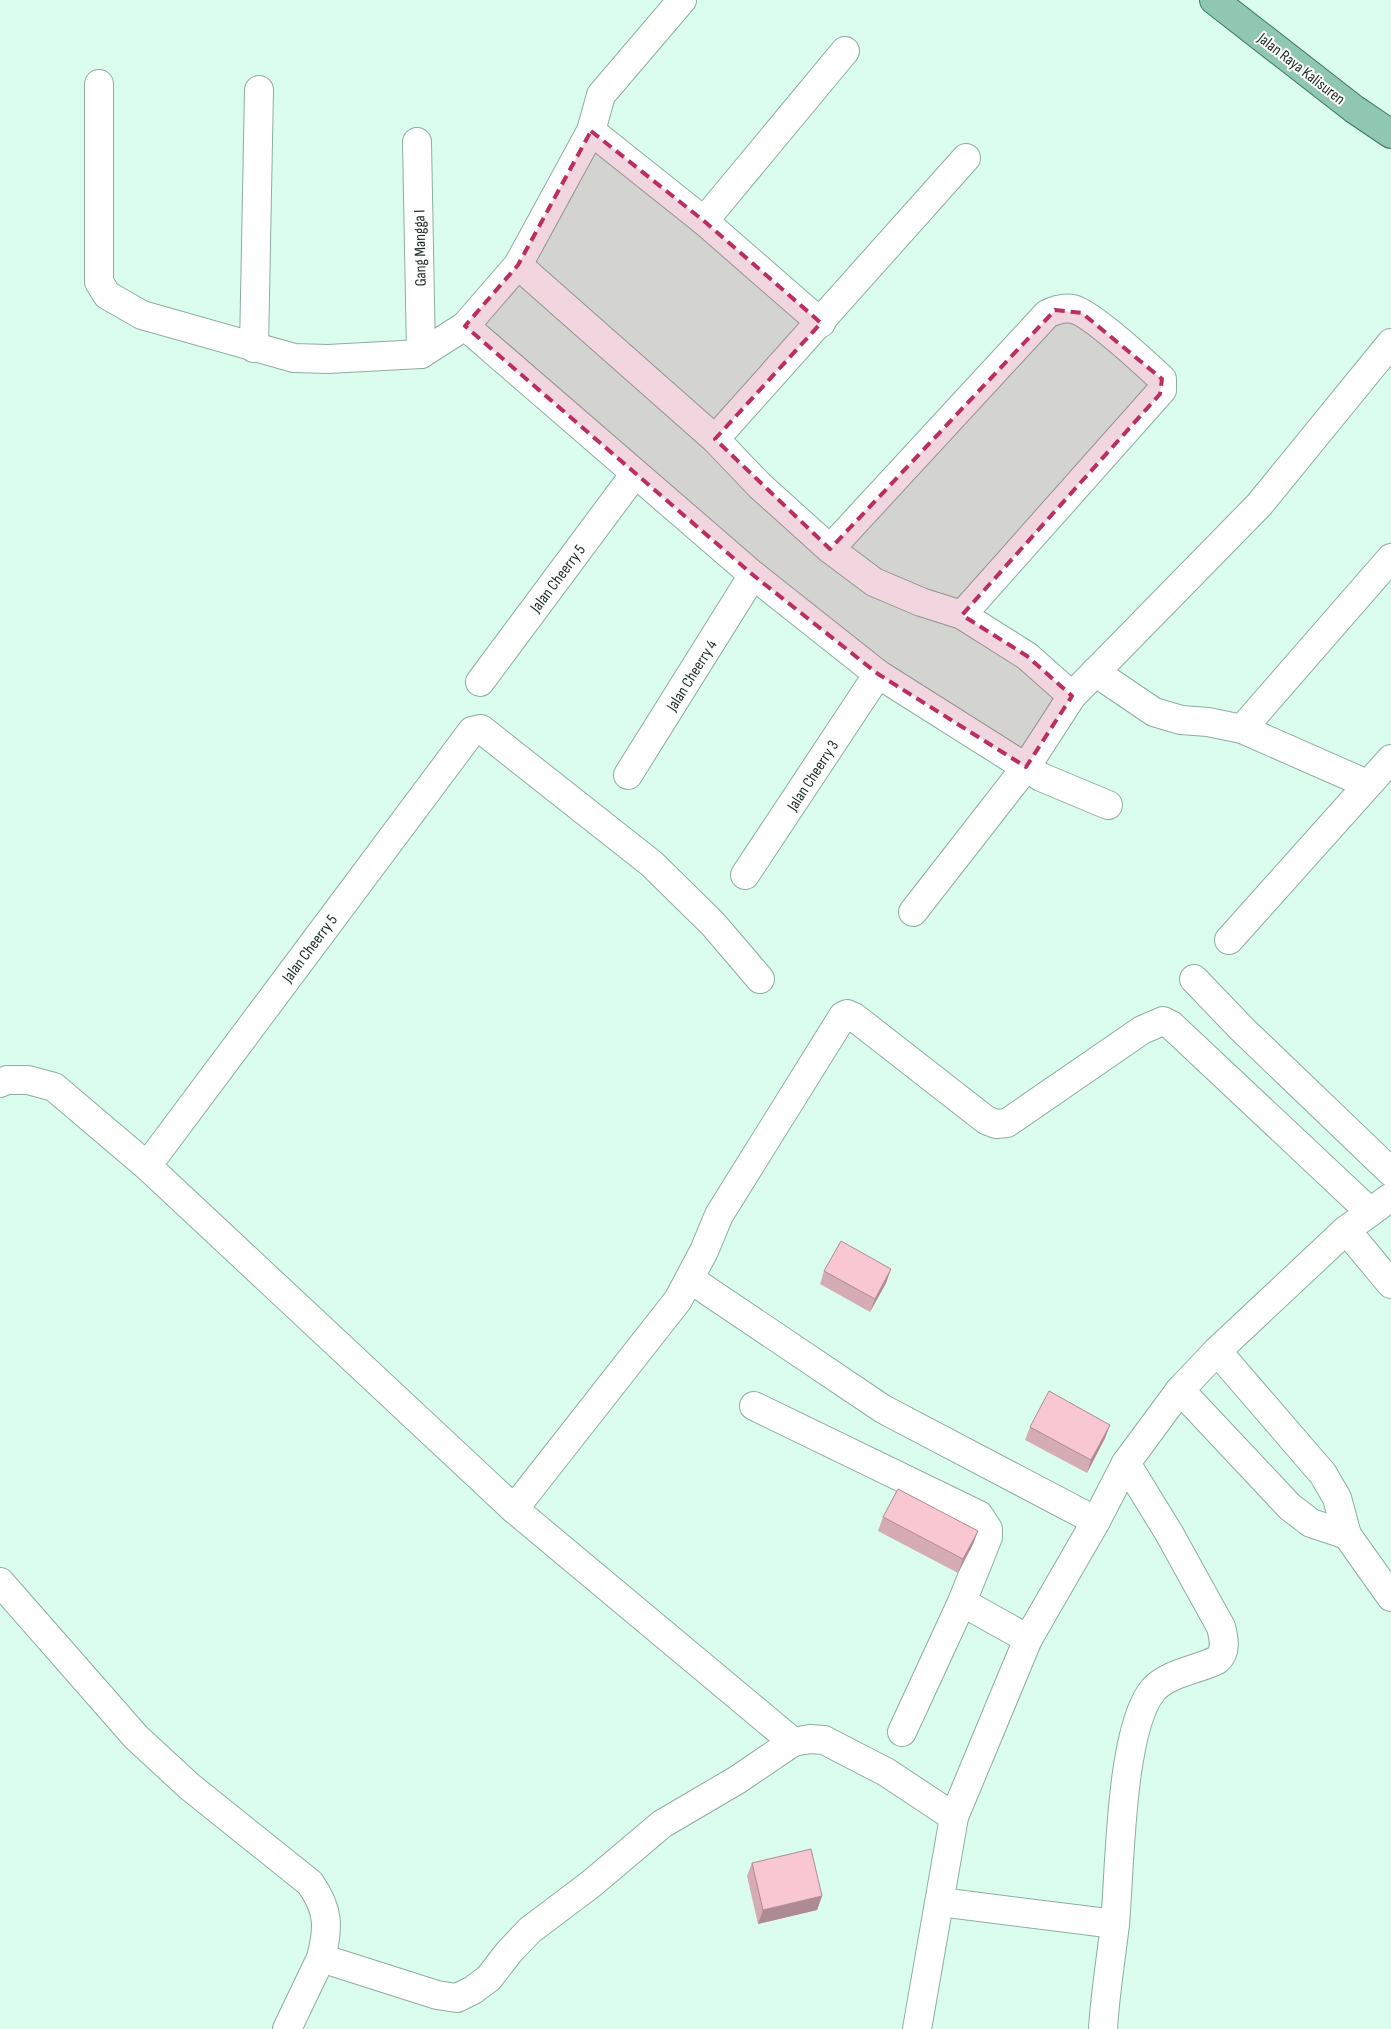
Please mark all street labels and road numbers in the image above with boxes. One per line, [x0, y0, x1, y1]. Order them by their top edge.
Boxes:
street label: Jalan Raya Kalisuren [1253, 29, 1348, 109]
street label: Gang Mangga I [410, 209, 431, 287]
street label: Jalan Cheerry 5 [526, 541, 590, 617]
street label: Jalan Cheerry 4 [662, 637, 722, 716]
street label: Jalan Cheerry 3 [783, 737, 843, 815]
street label: Jalan Cheerry 5 [278, 911, 342, 987]

